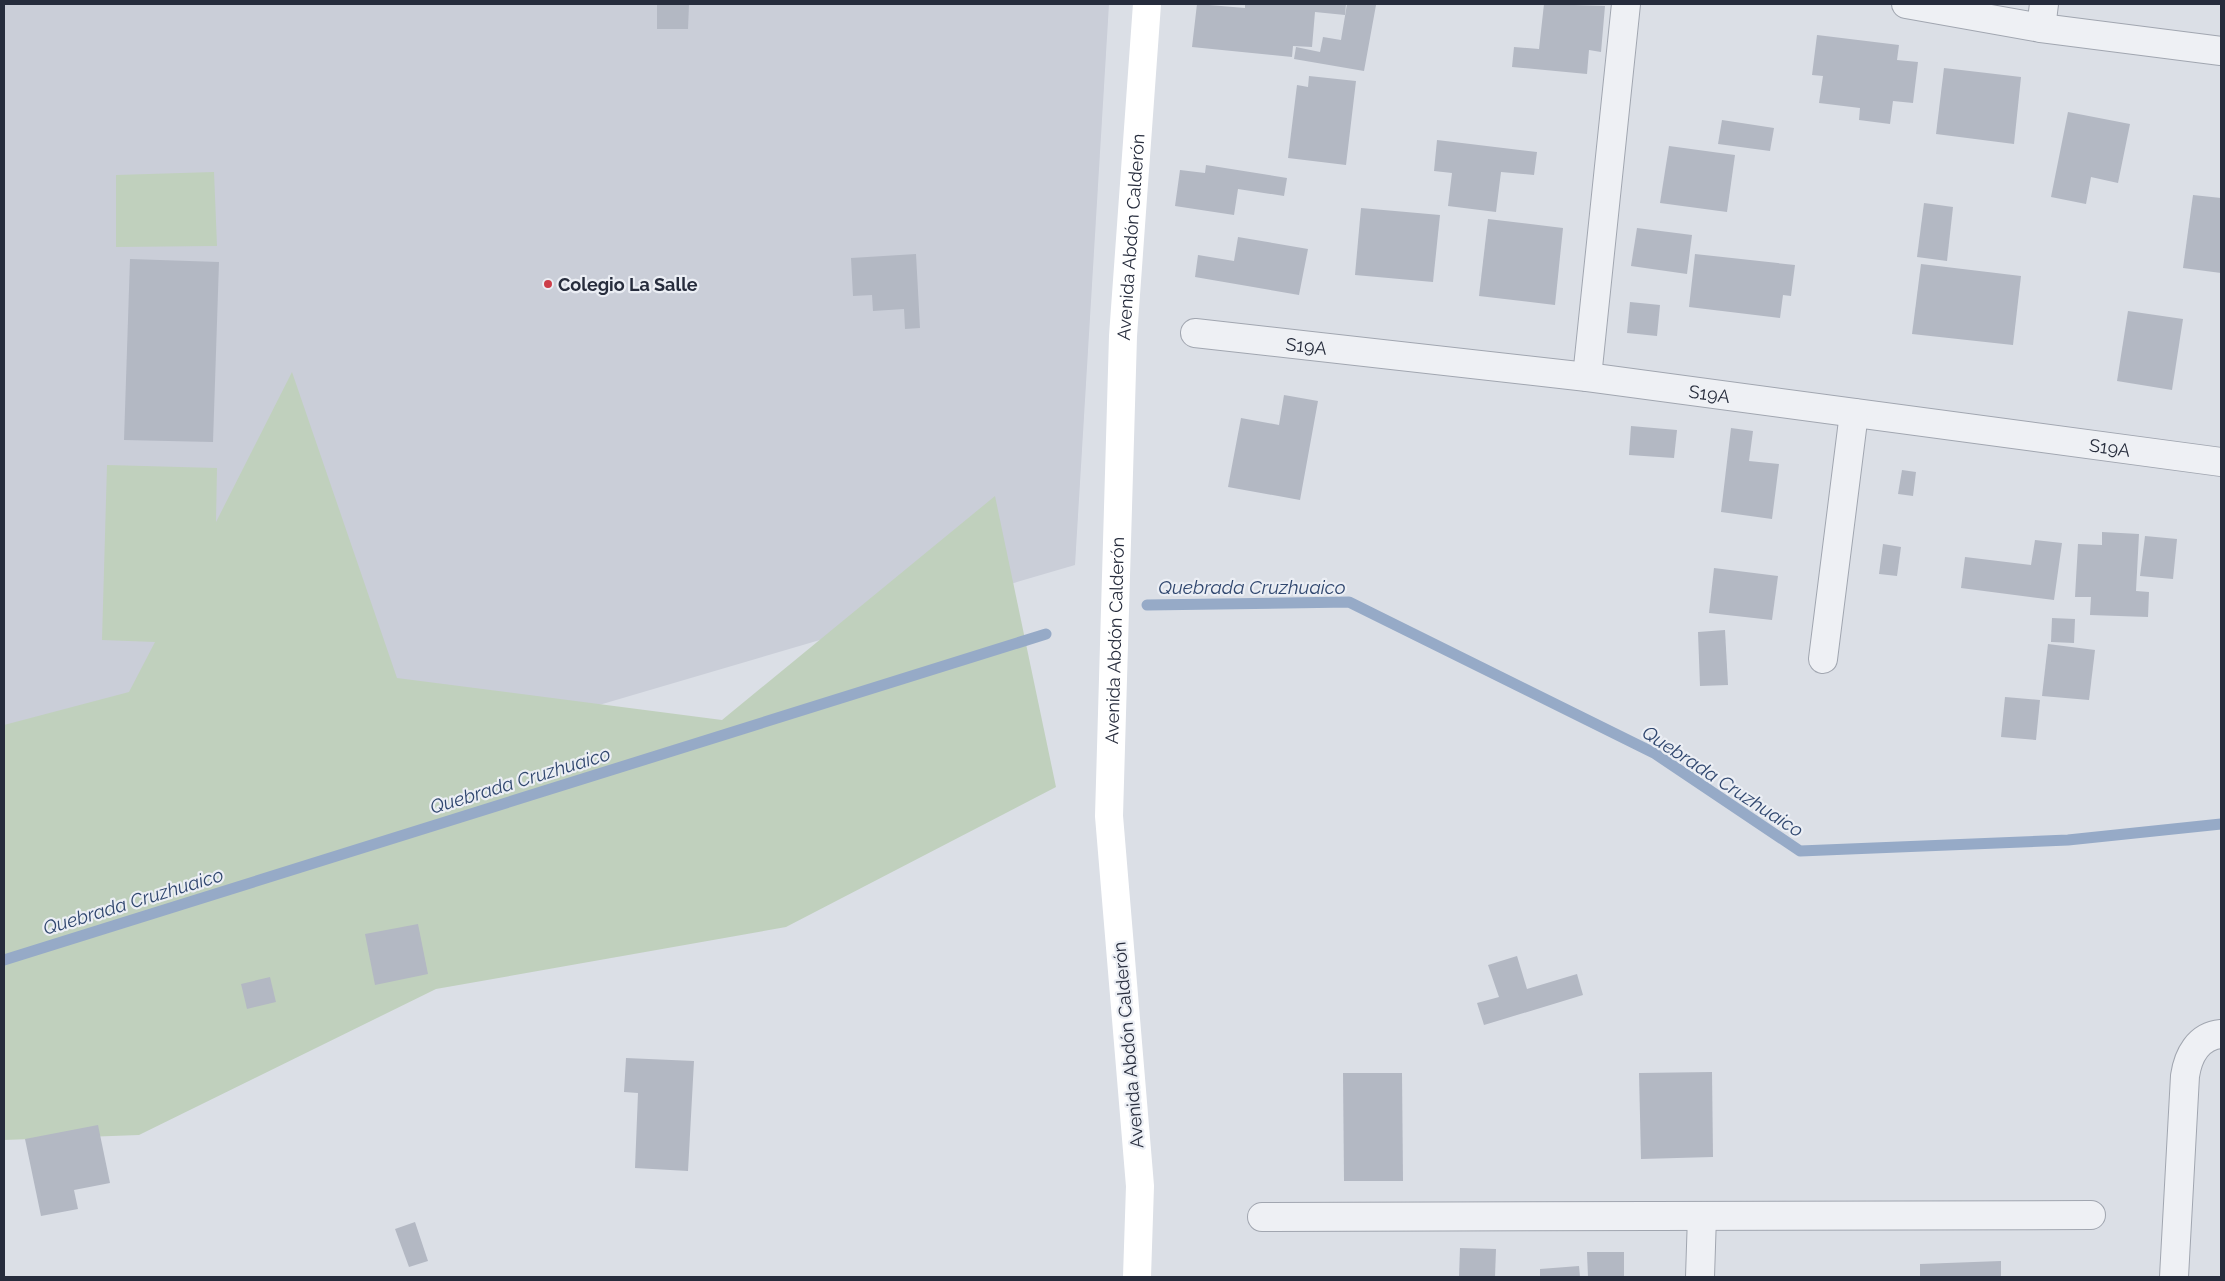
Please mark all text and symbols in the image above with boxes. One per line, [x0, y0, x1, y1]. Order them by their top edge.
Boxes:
street label: Avenida Abdón Calderón [1112, 133, 1148, 341]
place label: Colegio La Salle [558, 274, 698, 295]
marker: Colegio La Salle [542, 278, 554, 290]
street label: S19A [1285, 333, 1328, 358]
street label: S19A [1688, 380, 1731, 407]
street label: S19A [2088, 434, 2132, 460]
street label: Avenida Abdón Calderón [1101, 536, 1128, 744]
water label: Quebrada Cruzhuaico [1158, 576, 1346, 598]
water label: Quebrada Cruzhuaico [1638, 721, 1808, 841]
water label: Quebrada Cruzhuaico [427, 742, 613, 818]
water label: Quebrada Cruzhuaico [40, 863, 226, 939]
street label: Avenida Abdón Calderón [1109, 941, 1147, 1149]

